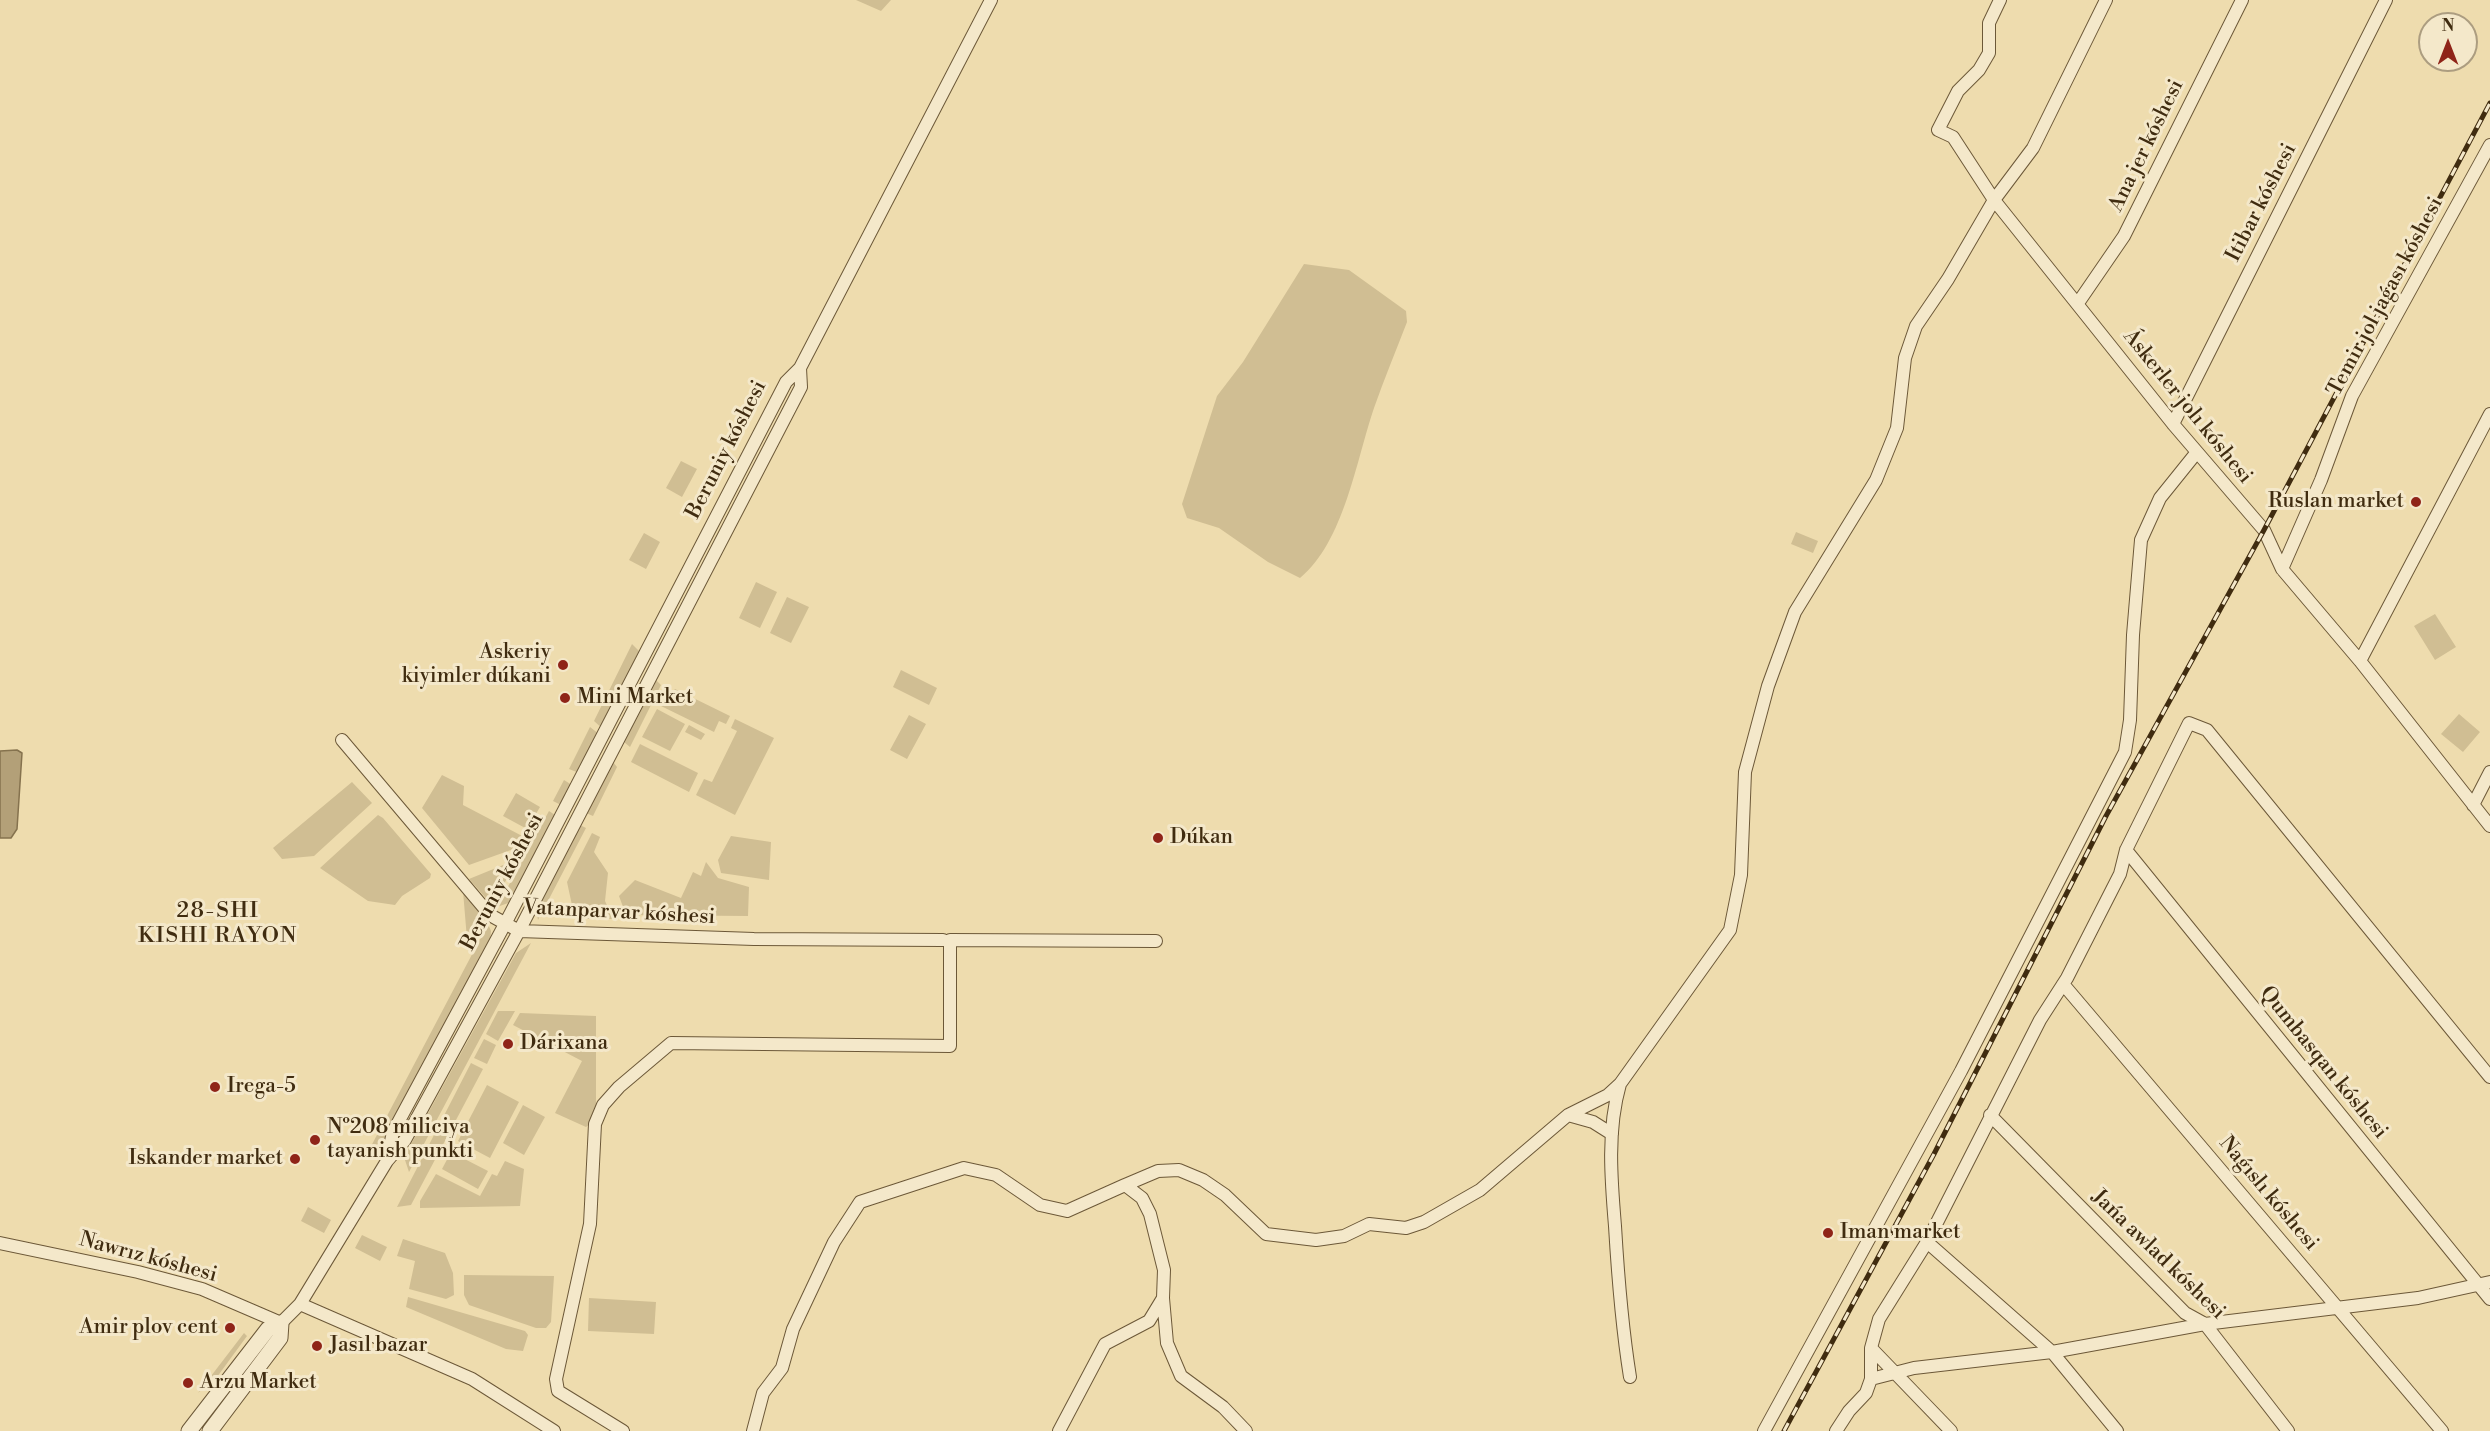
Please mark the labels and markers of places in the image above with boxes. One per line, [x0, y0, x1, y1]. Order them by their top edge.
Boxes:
place label: Ruslan market [2268, 489, 2404, 515]
marker: Ruslan market [2409, 495, 2423, 509]
place label: Askeriy kiyimler dúkani [402, 640, 551, 690]
marker: Askeriy kiyimler dúkani [556, 658, 570, 672]
place label: Mini Market [577, 685, 693, 711]
marker: Mini Market [558, 691, 572, 705]
place label: Dúkan [1170, 825, 1233, 851]
marker: Dúkan [1151, 831, 1165, 845]
place label: Dárixana [520, 1031, 608, 1057]
marker: Dárixana [501, 1037, 515, 1051]
place label: Irega-5 [227, 1074, 296, 1100]
marker: Irega-5 [208, 1080, 222, 1094]
place label: №208 miliciya tayanish punkti [327, 1115, 473, 1165]
marker: №208 miliciya tayanish punkti [308, 1133, 322, 1147]
place label: Iskander market [128, 1146, 283, 1172]
marker: Iskander market [288, 1152, 302, 1166]
place label: Iman market [1840, 1220, 1960, 1246]
marker: Iman market [1821, 1226, 1835, 1240]
place label: Amir plov cent [79, 1315, 218, 1341]
marker: Amir plov cent [223, 1321, 237, 1335]
place label: Jasıl bazar [329, 1333, 428, 1359]
marker: Jasıl bazar [310, 1339, 324, 1353]
place label: Arzu Market [200, 1370, 317, 1396]
marker: Arzu Market [181, 1376, 195, 1390]

